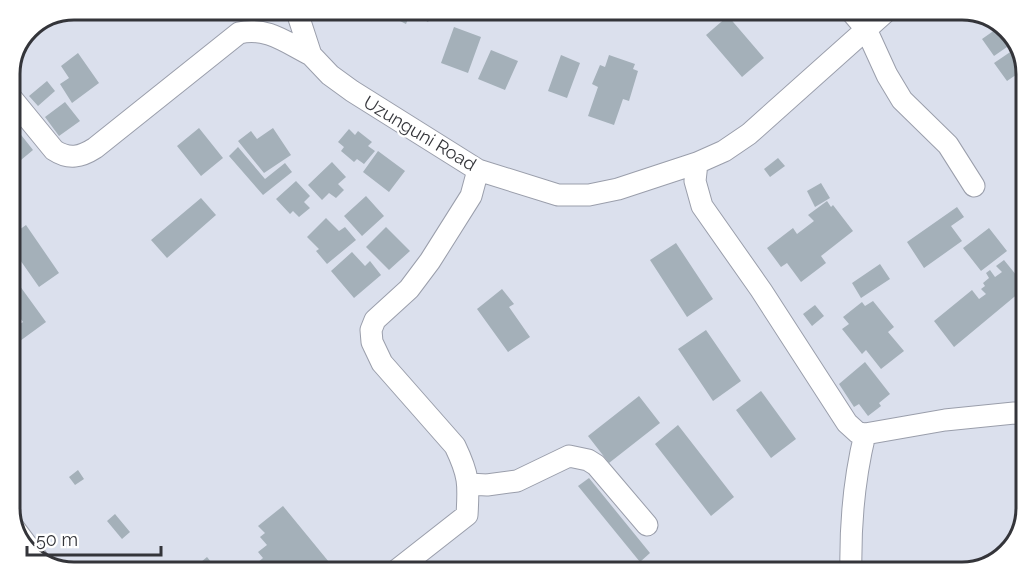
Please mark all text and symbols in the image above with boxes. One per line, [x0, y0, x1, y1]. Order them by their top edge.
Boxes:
street label: Uzunguni Road [360, 91, 480, 175]
scale bar [27, 519, 160, 557]
text: 50 m [36, 529, 78, 550]

